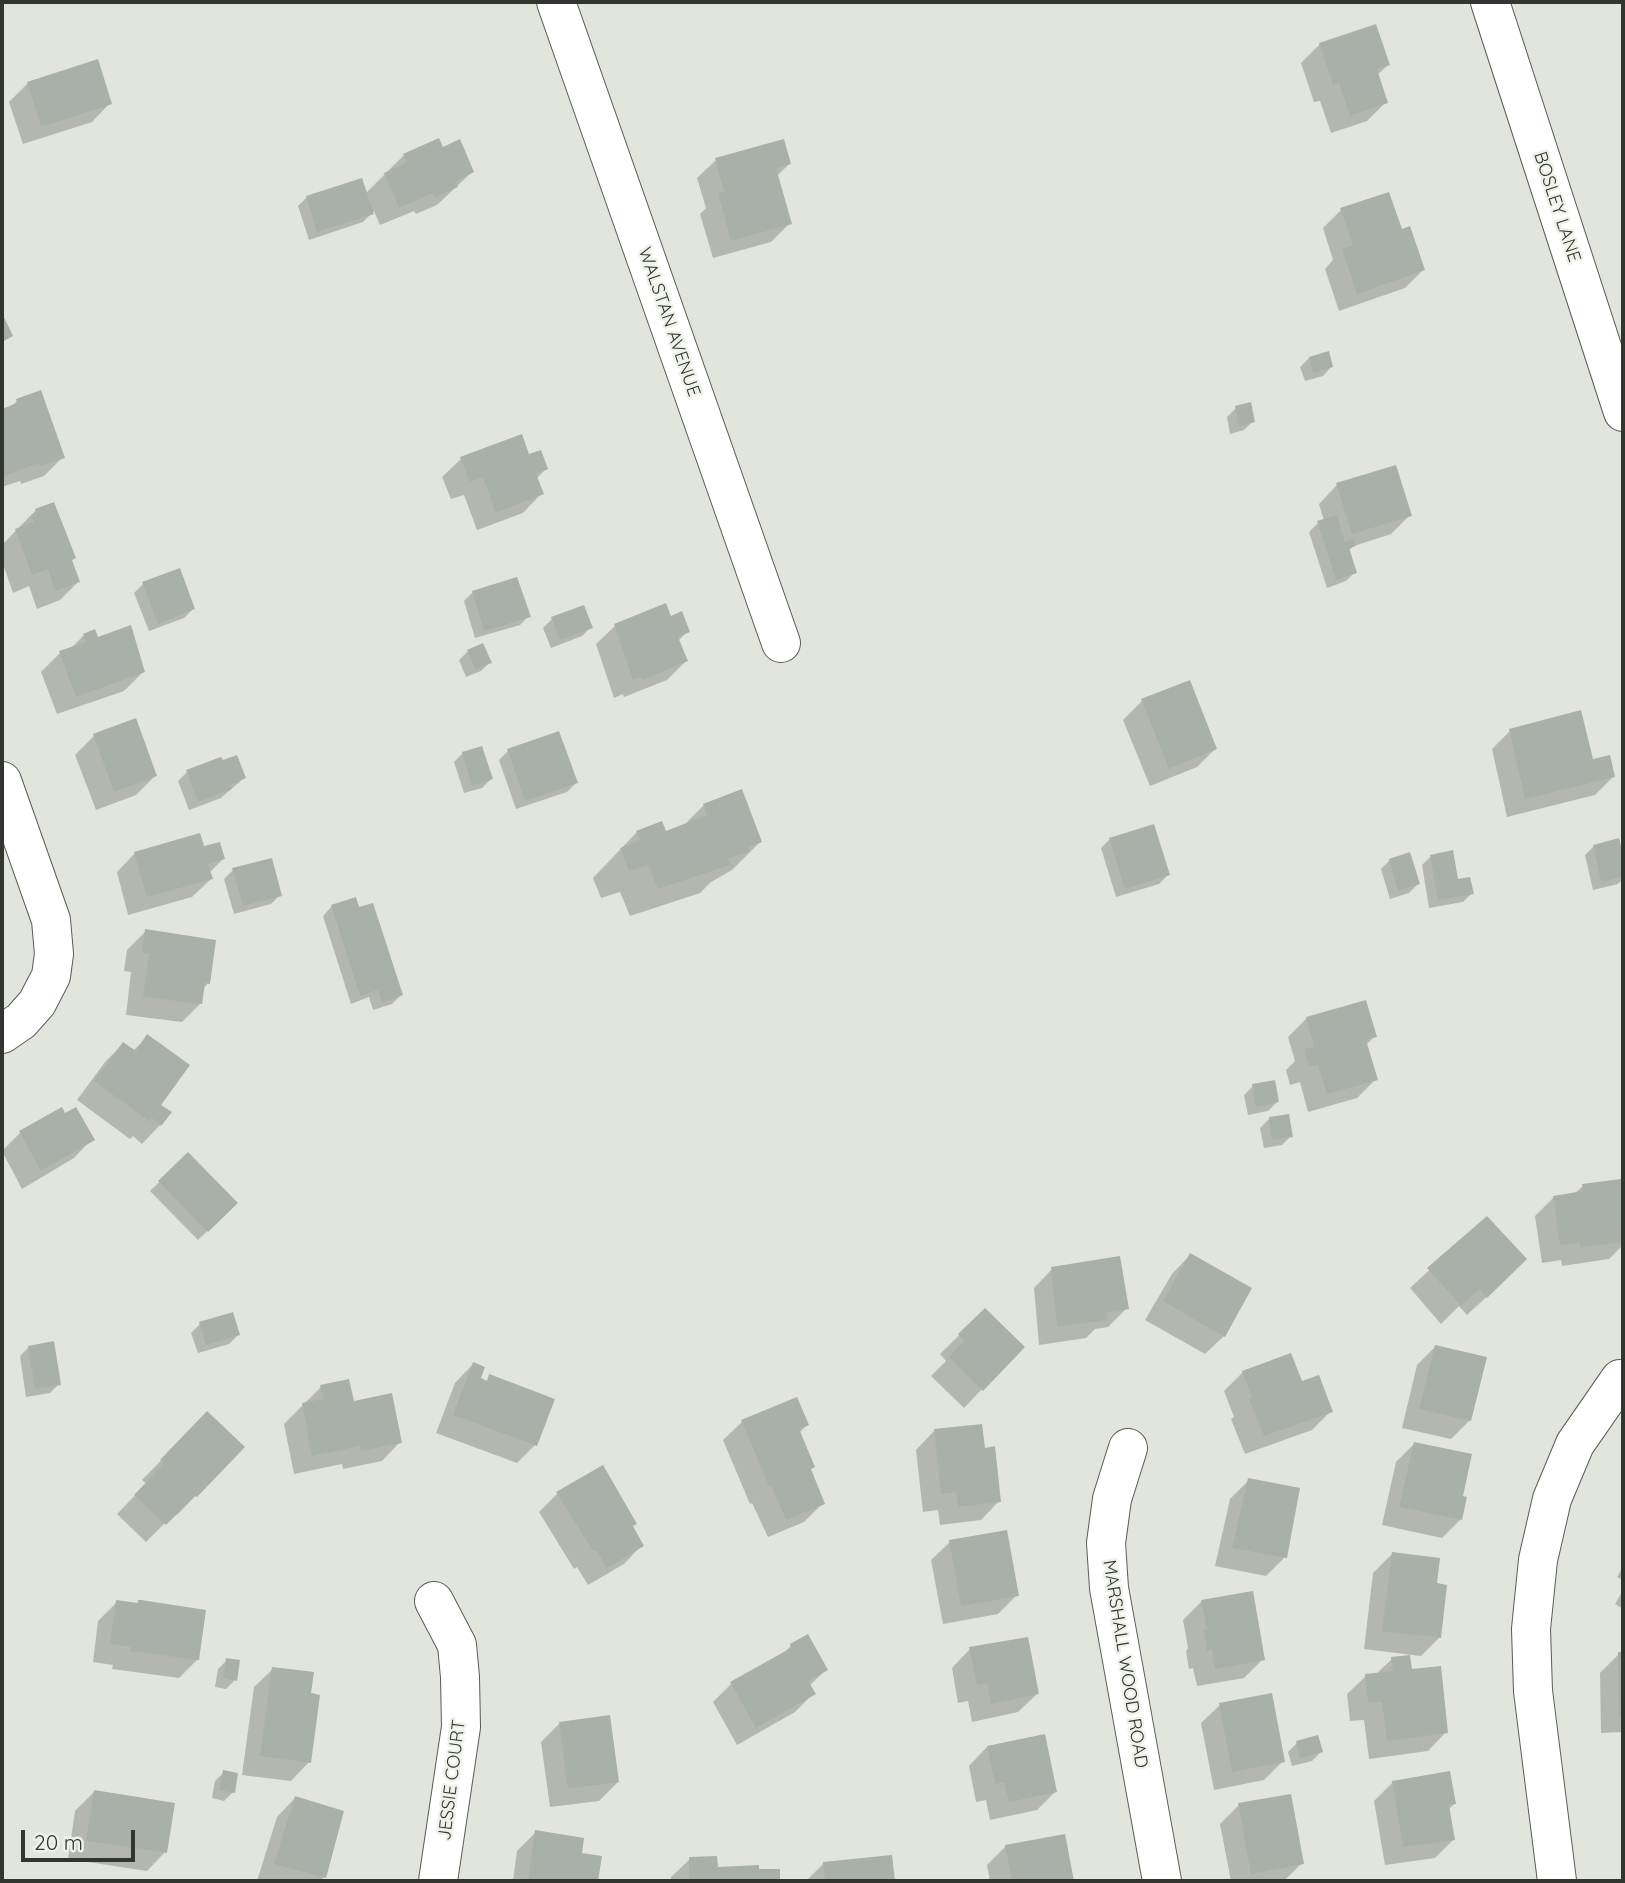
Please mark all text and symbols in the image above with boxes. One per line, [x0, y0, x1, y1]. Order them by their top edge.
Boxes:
street label: BOSLEY LANE [1529, 149, 1585, 265]
street label: WALSTAN AVENUE [633, 245, 705, 399]
street label: MARSHALL WOOD ROAD [1098, 1558, 1152, 1770]
street label: JESSIE COURT [434, 1718, 470, 1842]
scale bar [24, 1816, 138, 1860]
text: 20 m [34, 1829, 83, 1855]

